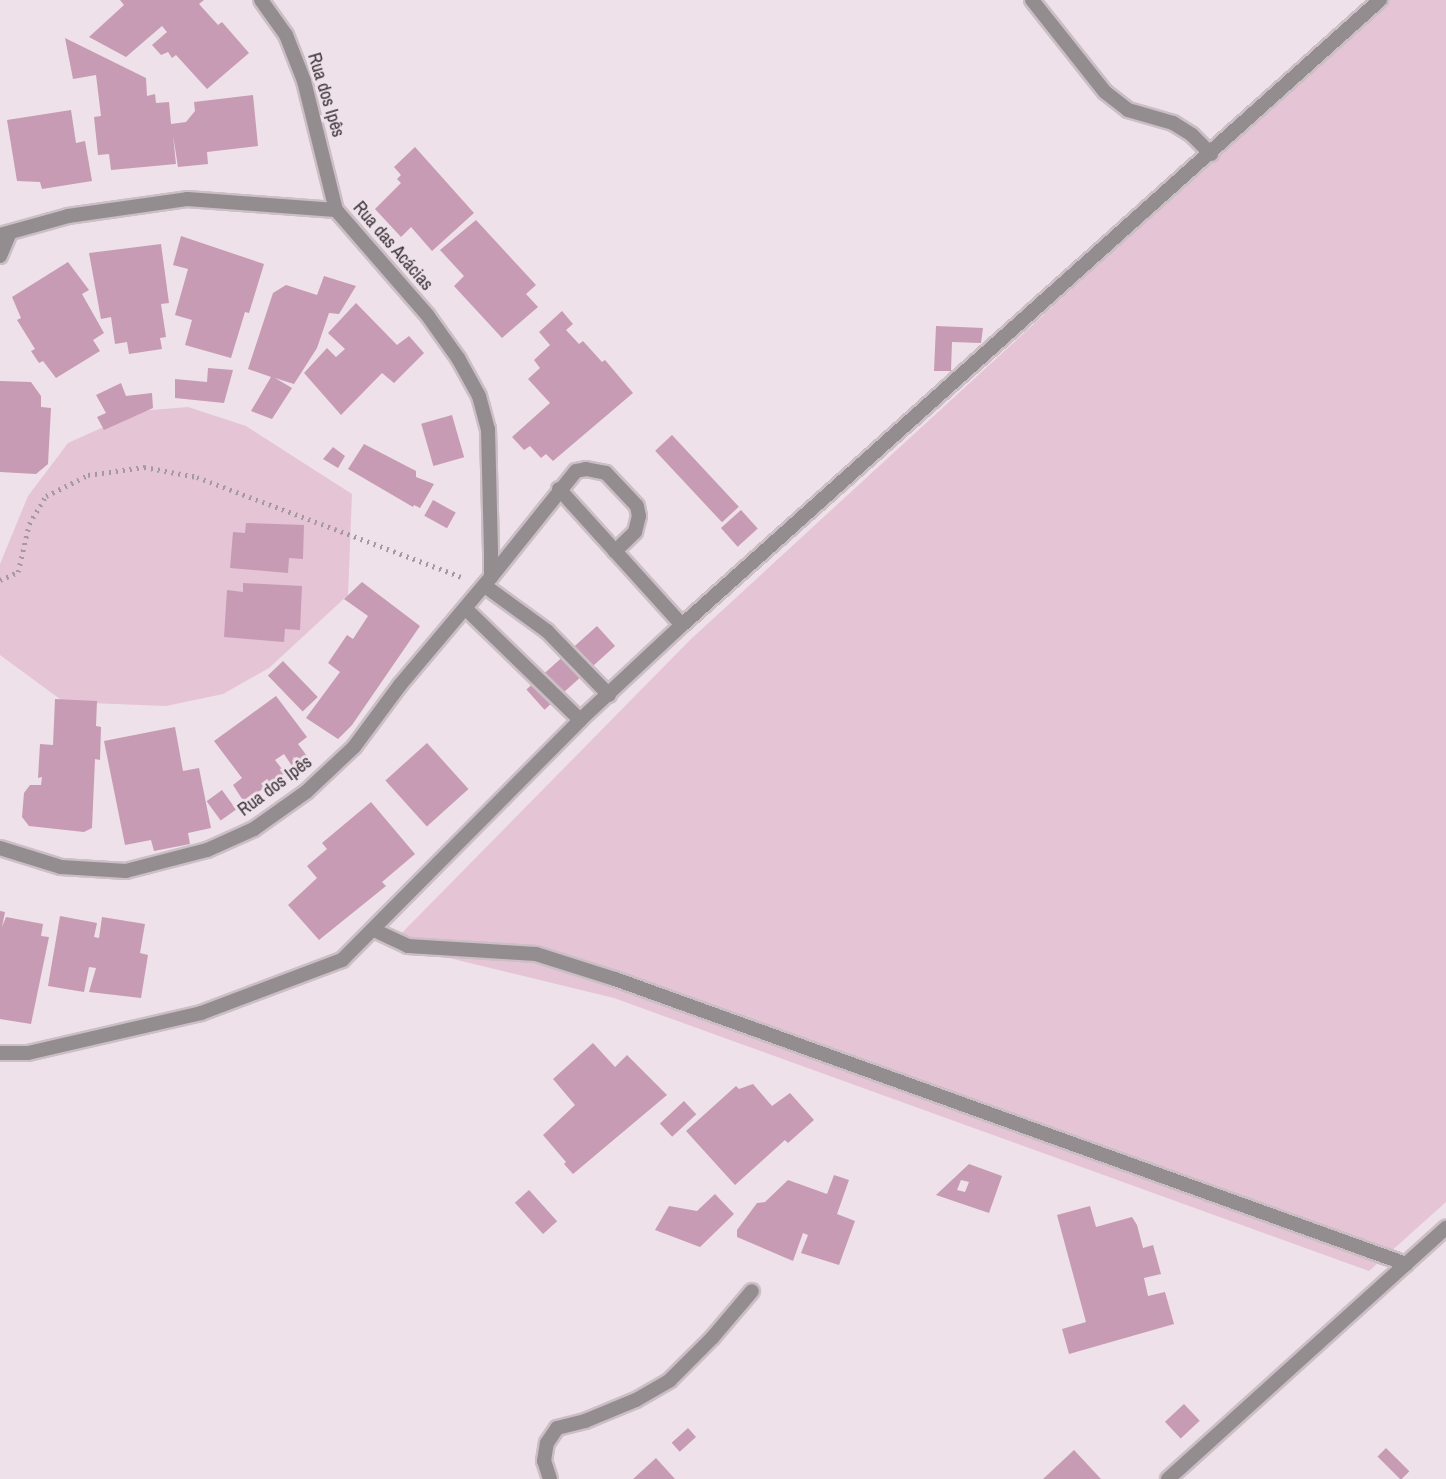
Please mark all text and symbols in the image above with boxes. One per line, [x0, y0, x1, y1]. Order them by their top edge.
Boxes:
street label: Rua dos Ipês [303, 50, 349, 140]
street label: Rua das Acácias [348, 197, 438, 295]
street label: Rua dos Ipês [234, 751, 316, 821]

